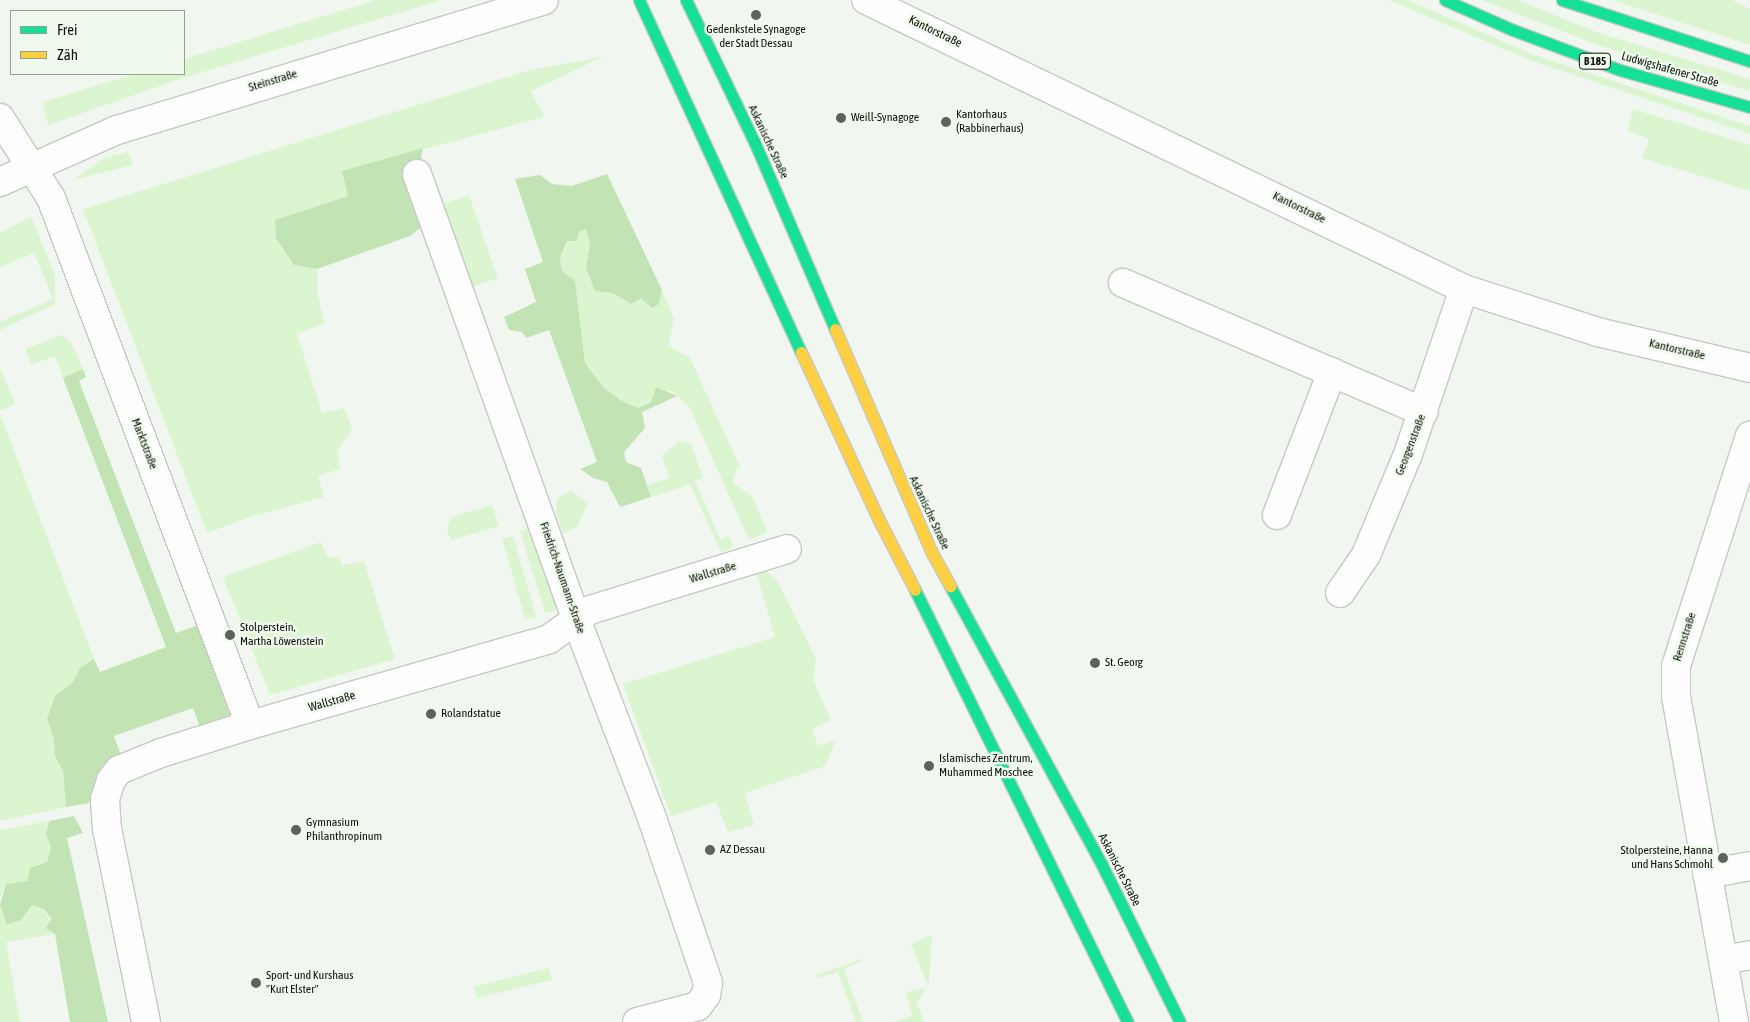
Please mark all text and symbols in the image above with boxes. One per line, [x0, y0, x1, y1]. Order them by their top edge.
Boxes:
marker: Gedenkstele Synagoge der Stadt Dessau [750, 9, 762, 21]
legend [10, 10, 185, 75]
street label: Kantorstraße [906, 13, 964, 51]
text: Frei [57, 21, 77, 38]
place label: Gedenkstele Synagoge der Stadt Dessau [706, 23, 806, 51]
text: Zäh [57, 46, 78, 63]
street label: Ludwigshafener Straße [1620, 49, 1720, 91]
road number: B 185 [1579, 52, 1611, 70]
street label: Steinstraße [247, 67, 299, 95]
street label: Askanische Straße [745, 103, 791, 181]
place label: Kantorhaus (Rabbinerhaus) [956, 108, 1024, 136]
place label: Weill-Synagoge [851, 111, 919, 125]
marker: Weill-Synagoge [835, 112, 847, 124]
marker: Kantorhaus (Rabbinerhaus) [940, 116, 952, 128]
street label: Kantorstraße [1270, 189, 1328, 227]
street label: Kantorstraße [1648, 337, 1706, 363]
street label: Georgenstraße [1393, 412, 1429, 478]
street label: Marktstraße [128, 416, 160, 472]
street label: Askanische Straße [906, 474, 952, 552]
street label: Friedrich-Naumann-Straße [536, 520, 588, 636]
street label: Wallstraße [688, 559, 738, 587]
street label: Rennstraße [1670, 611, 1700, 663]
place label: Stolperstein, Martha Löwenstein [240, 621, 324, 649]
marker: Stolperstein, Martha Löwenstein [224, 629, 236, 641]
place label: St. Georg [1105, 656, 1143, 670]
marker: St. Georg [1089, 657, 1101, 669]
street label: Wallstraße [307, 688, 357, 716]
place label: Rolandstatue [441, 707, 501, 721]
marker: Rolandstatue [425, 708, 437, 720]
place label: Islamisches Zentrum, Muhammed Moschee [939, 752, 1033, 780]
marker: Islamisches Zentrum, Muhammed Moschee [923, 760, 935, 772]
place label: Gymnasium Philanthropinum [306, 816, 382, 844]
marker: Gymnasium Philanthropinum [290, 824, 302, 836]
street label: Askanische Straße [1095, 831, 1143, 909]
place label: AZ Dessau [720, 843, 765, 857]
marker: AZ Dessau [704, 844, 716, 856]
place label: Stolpersteine, Hanna und Hans Schmohl [1621, 844, 1713, 872]
marker: Stolpersteine, Hanna und Hans Schmohl [1717, 852, 1729, 864]
place label: Sport- und Kurshaus "Kurt Elster" [266, 969, 354, 997]
marker: Sport- und Kurshaus "Kurt Elster" [250, 977, 262, 989]

